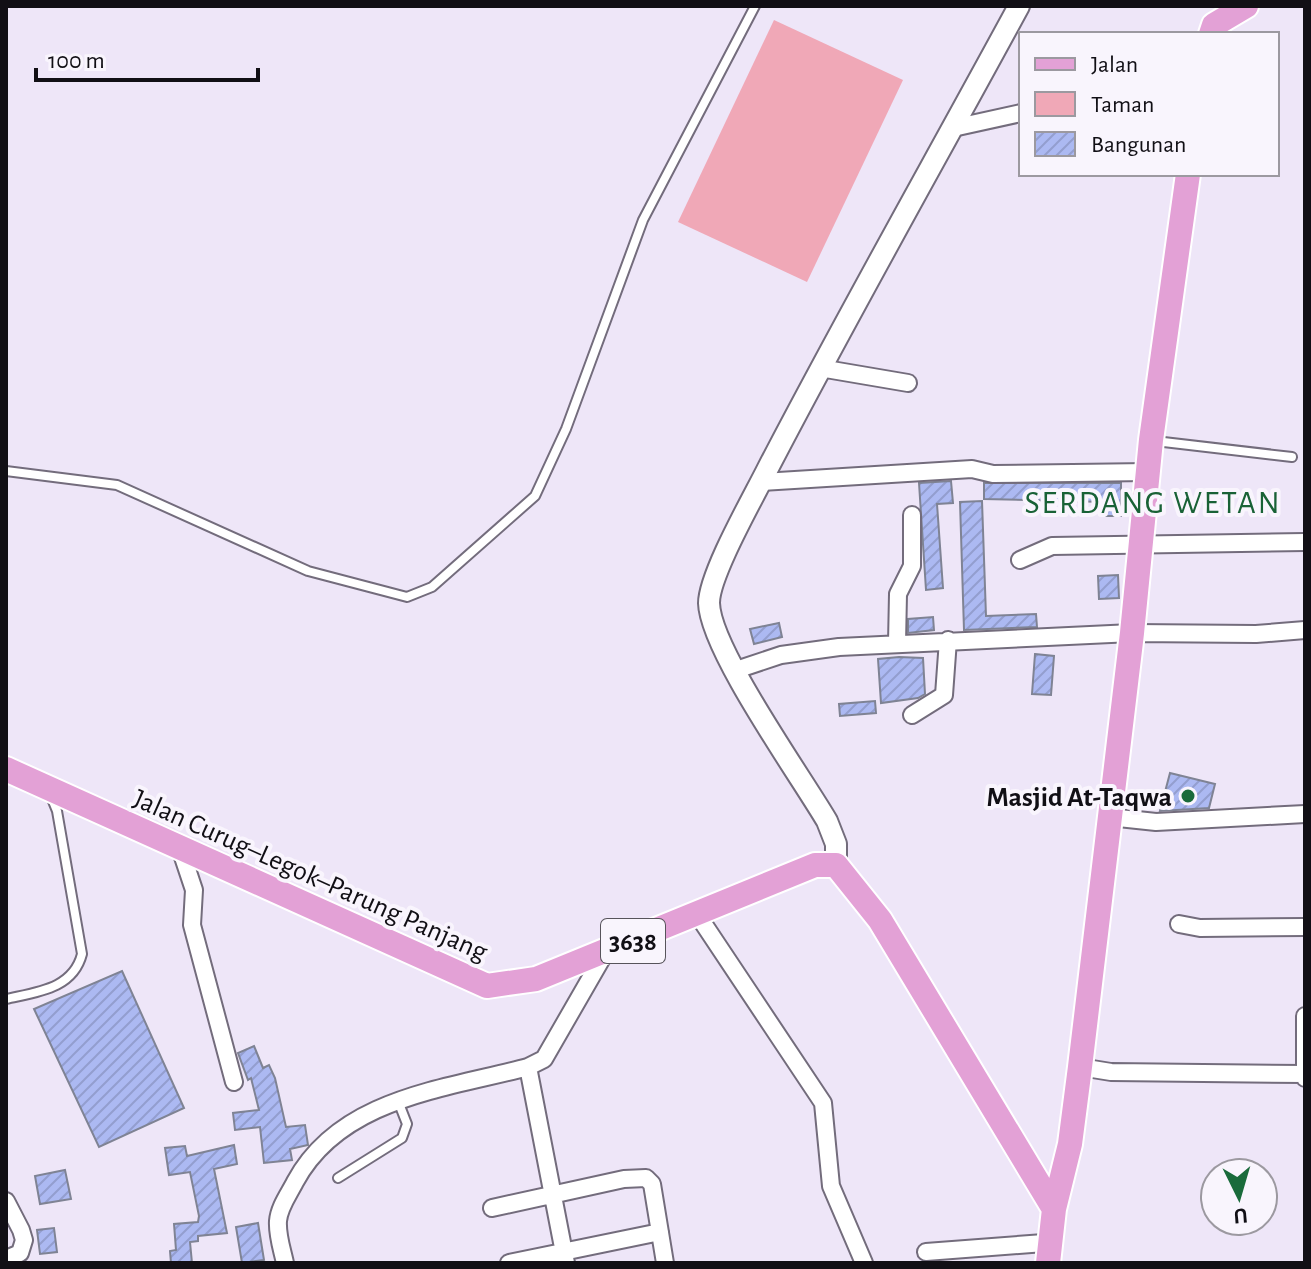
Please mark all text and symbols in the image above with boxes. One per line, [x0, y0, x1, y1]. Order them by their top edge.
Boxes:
scale bar [36, 32, 258, 82]
legend [1019, 32, 1279, 176]
text: 100 m [48, 49, 105, 73]
text: Jalan [1091, 53, 1138, 77]
text: Taman [1091, 93, 1154, 117]
text: Bangunan [1091, 133, 1186, 157]
district label: SERDANG WETAN [1024, 487, 1282, 519]
place label: Masjid At-Taqwa [986, 784, 1172, 812]
street label: Jalan Curug–Legok–Parung Panjang [129, 785, 492, 967]
marker: Masjid At-Taqwa [1179, 787, 1197, 805]
road number: 3638 [601, 919, 665, 963]
north arrow [1199, 1157, 1279, 1237]
text: U [1233, 1204, 1249, 1227]

